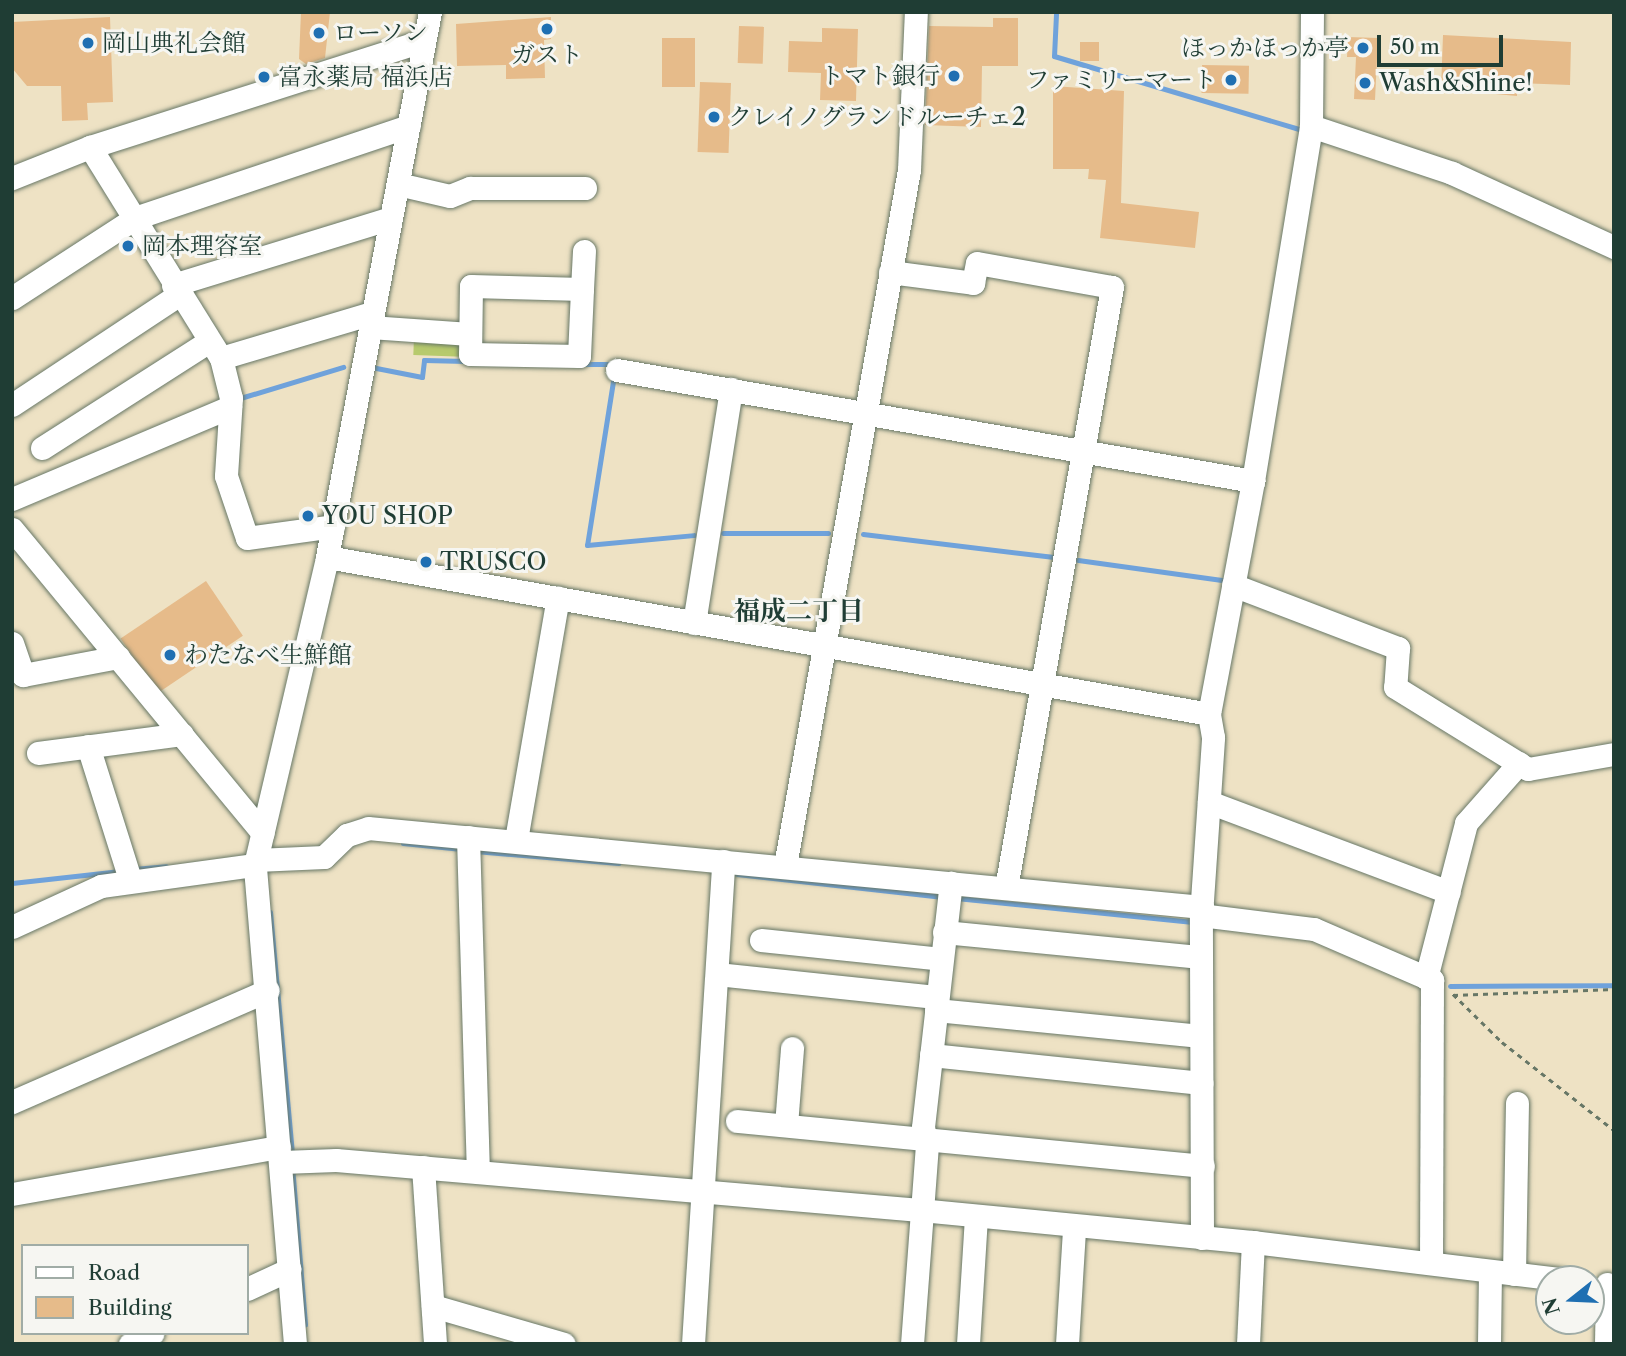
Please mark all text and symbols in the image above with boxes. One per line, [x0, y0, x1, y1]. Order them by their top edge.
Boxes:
place label: ローソン [333, 19, 429, 47]
marker: ガスト [539, 21, 555, 37]
scale bar [1381, 21, 1507, 65]
marker: ローソン [311, 25, 327, 41]
place label: 岡山典礼会館 [102, 29, 246, 57]
place label: ほっかほっか亭 [1181, 34, 1349, 62]
text: 50 m [1390, 34, 1440, 59]
marker: 岡山典礼会館 [80, 35, 96, 51]
marker: ほっかほっか亭 [1355, 40, 1371, 56]
place label: ガスト [511, 41, 583, 69]
place label: トマト銀行 [820, 62, 940, 90]
place label: 富永薬局 福浜店 [278, 63, 452, 91]
place label: ファミリーマート [1025, 66, 1217, 94]
marker: トマト銀行 [946, 68, 962, 84]
marker: 富永薬局 福浜店 [256, 69, 272, 85]
place label: Wash&Shine! [1379, 69, 1533, 97]
marker: ファミリーマート [1223, 72, 1239, 88]
marker: Wash&Shine! [1357, 75, 1373, 91]
place label: クレイノグランドルーチェ2 [728, 103, 1030, 131]
marker: クレイノグランドルーチェ2 [706, 109, 722, 125]
place label: 岡本理容室 [142, 232, 262, 260]
marker: 岡本理容室 [120, 238, 136, 254]
place label: YOU SHOP [322, 502, 453, 530]
marker: YOU SHOP [300, 508, 316, 524]
place label: TRUSCO [440, 548, 546, 576]
marker: TRUSCO [418, 554, 434, 570]
district label: 福成二丁目 [734, 596, 864, 628]
place label: わたなべ生鮮館 [184, 641, 352, 669]
marker: わたなべ生鮮館 [162, 647, 178, 663]
legend [21, 1244, 248, 1335]
text: Road [88, 1260, 140, 1285]
north arrow [1535, 1265, 1605, 1335]
text: Building [88, 1295, 172, 1320]
text: N [1538, 1295, 1565, 1317]

